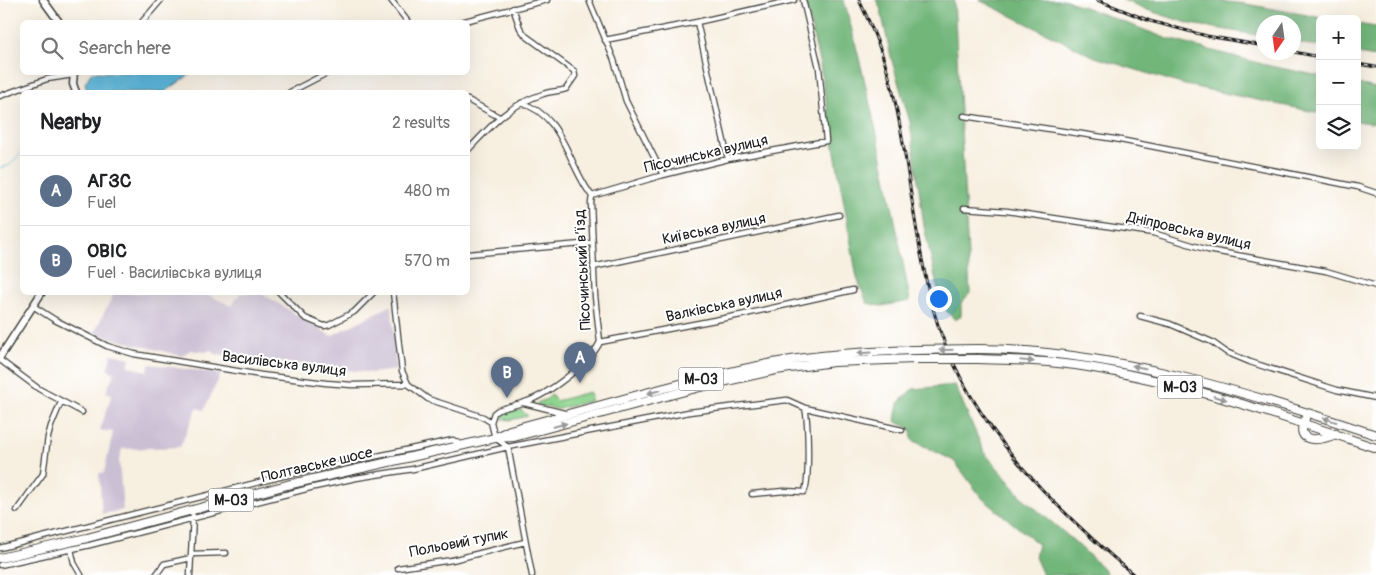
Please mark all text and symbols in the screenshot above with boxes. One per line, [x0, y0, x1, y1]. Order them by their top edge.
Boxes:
north arrow [1256, 15, 1301, 60]
map controls [1316, 15, 1361, 150]
button: + [1316, 15, 1361, 60]
search box [20, 20, 470, 75]
icon: search [38, 34, 66, 62]
text: Search here [78, 36, 171, 60]
button: − [1316, 60, 1361, 105]
button: layers [1316, 105, 1361, 150]
text: Nearby [40, 109, 101, 136]
text: 2 results [392, 113, 450, 133]
street label: Пісочинська вулиця [642, 131, 770, 177]
text: АГЗС [87, 169, 132, 193]
text: A [51, 181, 61, 201]
text: 480 m [404, 181, 450, 201]
text: Fuel [87, 193, 116, 213]
street label: Дніпровська вулиця [1124, 207, 1253, 254]
street label: Пісочинський в’їзд [570, 209, 596, 331]
street label: Київська вулиця [661, 209, 767, 249]
text: ОВІС [87, 239, 127, 263]
text: B [51, 251, 61, 271]
text: 570 m [404, 251, 450, 271]
text: Fuel · Василівська вулиця [87, 263, 262, 283]
street label: Валківська вулиця [664, 283, 784, 327]
your location [926, 286, 952, 312]
pin: A [564, 342, 596, 383]
one-way arrow [937, 346, 953, 354]
street label: Василівська вулиця [221, 347, 347, 381]
one-way arrow [856, 349, 872, 357]
pin: B [491, 357, 523, 398]
one-way arrow [1019, 357, 1035, 365]
one-way arrow [1132, 363, 1147, 371]
road number: М-03 [678, 368, 724, 390]
road number: М-03 [1158, 376, 1202, 398]
one-way arrow [646, 388, 661, 396]
one-way arrow [1213, 394, 1228, 402]
one-way arrow [1322, 415, 1337, 423]
one-way arrow [553, 420, 568, 428]
street label: Полтавське шосе [260, 443, 375, 487]
road number: М-03 [208, 488, 254, 512]
street label: Польовий тупик [408, 524, 510, 562]

